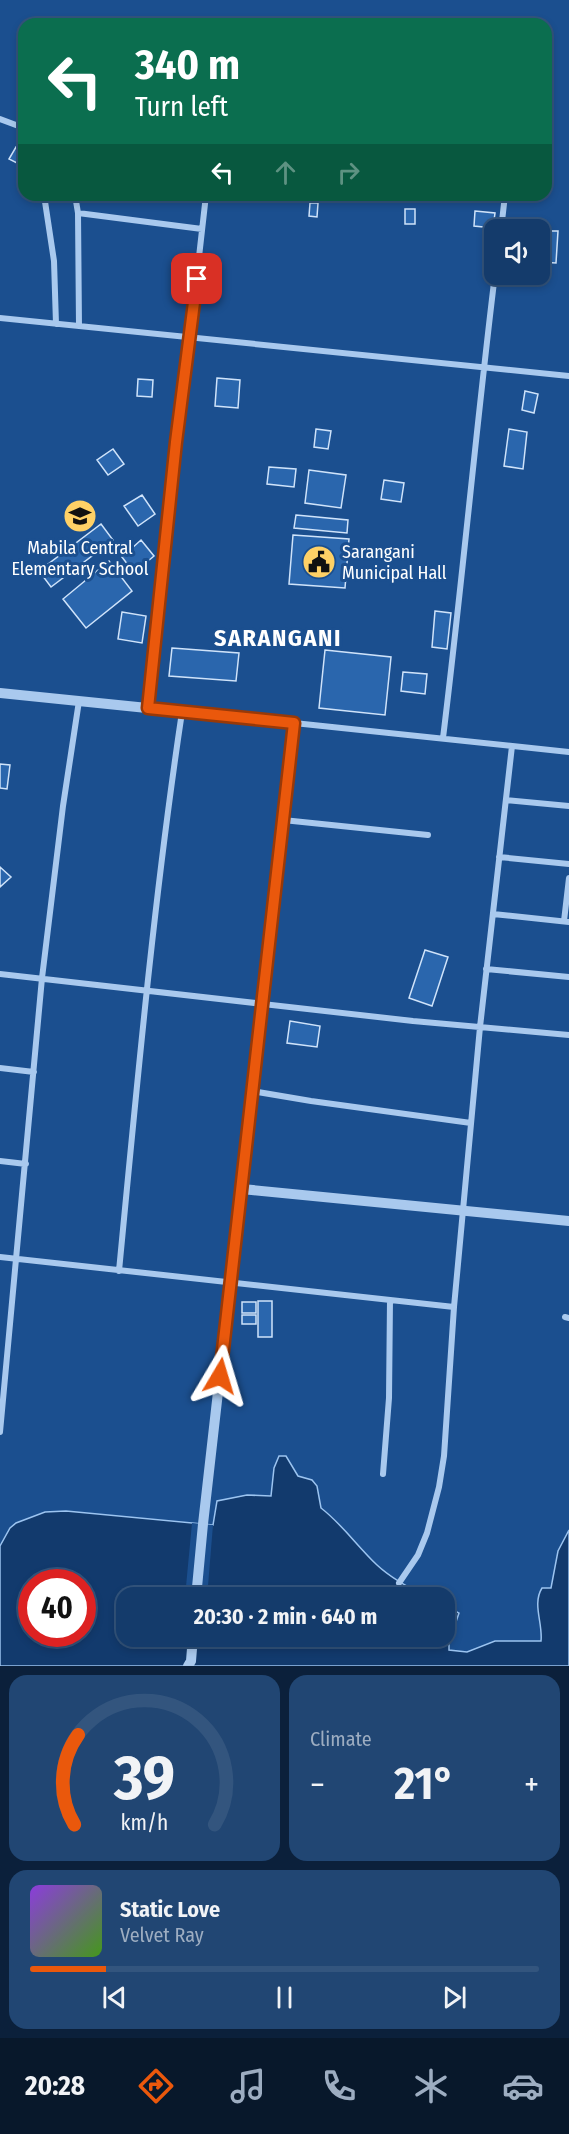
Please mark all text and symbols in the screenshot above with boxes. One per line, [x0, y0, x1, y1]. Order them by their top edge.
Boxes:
text: 340 m [135, 40, 240, 90]
icon: left [36, 42, 114, 120]
text: Turn left [135, 91, 228, 123]
icon: left [206, 156, 239, 189]
icon: ahead [269, 156, 302, 189]
icon: right [332, 156, 365, 189]
map controls [484, 219, 550, 285]
button: sound [484, 219, 550, 285]
pin [171, 253, 222, 304]
icon: arrive [180, 262, 213, 295]
school or university icon: Mabila Central Elementary School [62, 498, 98, 534]
place label: Mabila Central Elementary School [11, 537, 149, 580]
place label: Sarangani Municipal Hall [342, 541, 447, 584]
public building icon: Sarangani Municipal Hall [301, 544, 337, 580]
district label: SARANGANI [214, 624, 342, 652]
position arrow [188, 1344, 252, 1408]
speed limit sign: 40 [18, 1569, 96, 1647]
text: 20:30 · 2 min · 640 m [194, 1603, 377, 1630]
text: Climate [310, 1727, 372, 1751]
text: 39 [113, 1741, 175, 1816]
text: 21° [394, 1757, 455, 1811]
text: − [310, 1765, 325, 1805]
text: + [524, 1765, 539, 1805]
text: km/h [121, 1810, 168, 1836]
text: Static Love [120, 1896, 220, 1923]
text: Velvet Ray [120, 1923, 204, 1947]
icon: previous [98, 1981, 131, 2014]
icon: pause [268, 1981, 301, 2014]
icon: next [438, 1981, 471, 2014]
icon: directions [135, 2065, 177, 2107]
icon: music [227, 2065, 269, 2107]
icon: phone [318, 2065, 360, 2107]
icon: climate [410, 2065, 452, 2107]
icon: car [502, 2065, 544, 2107]
text: 20:28 [25, 2070, 85, 2102]

